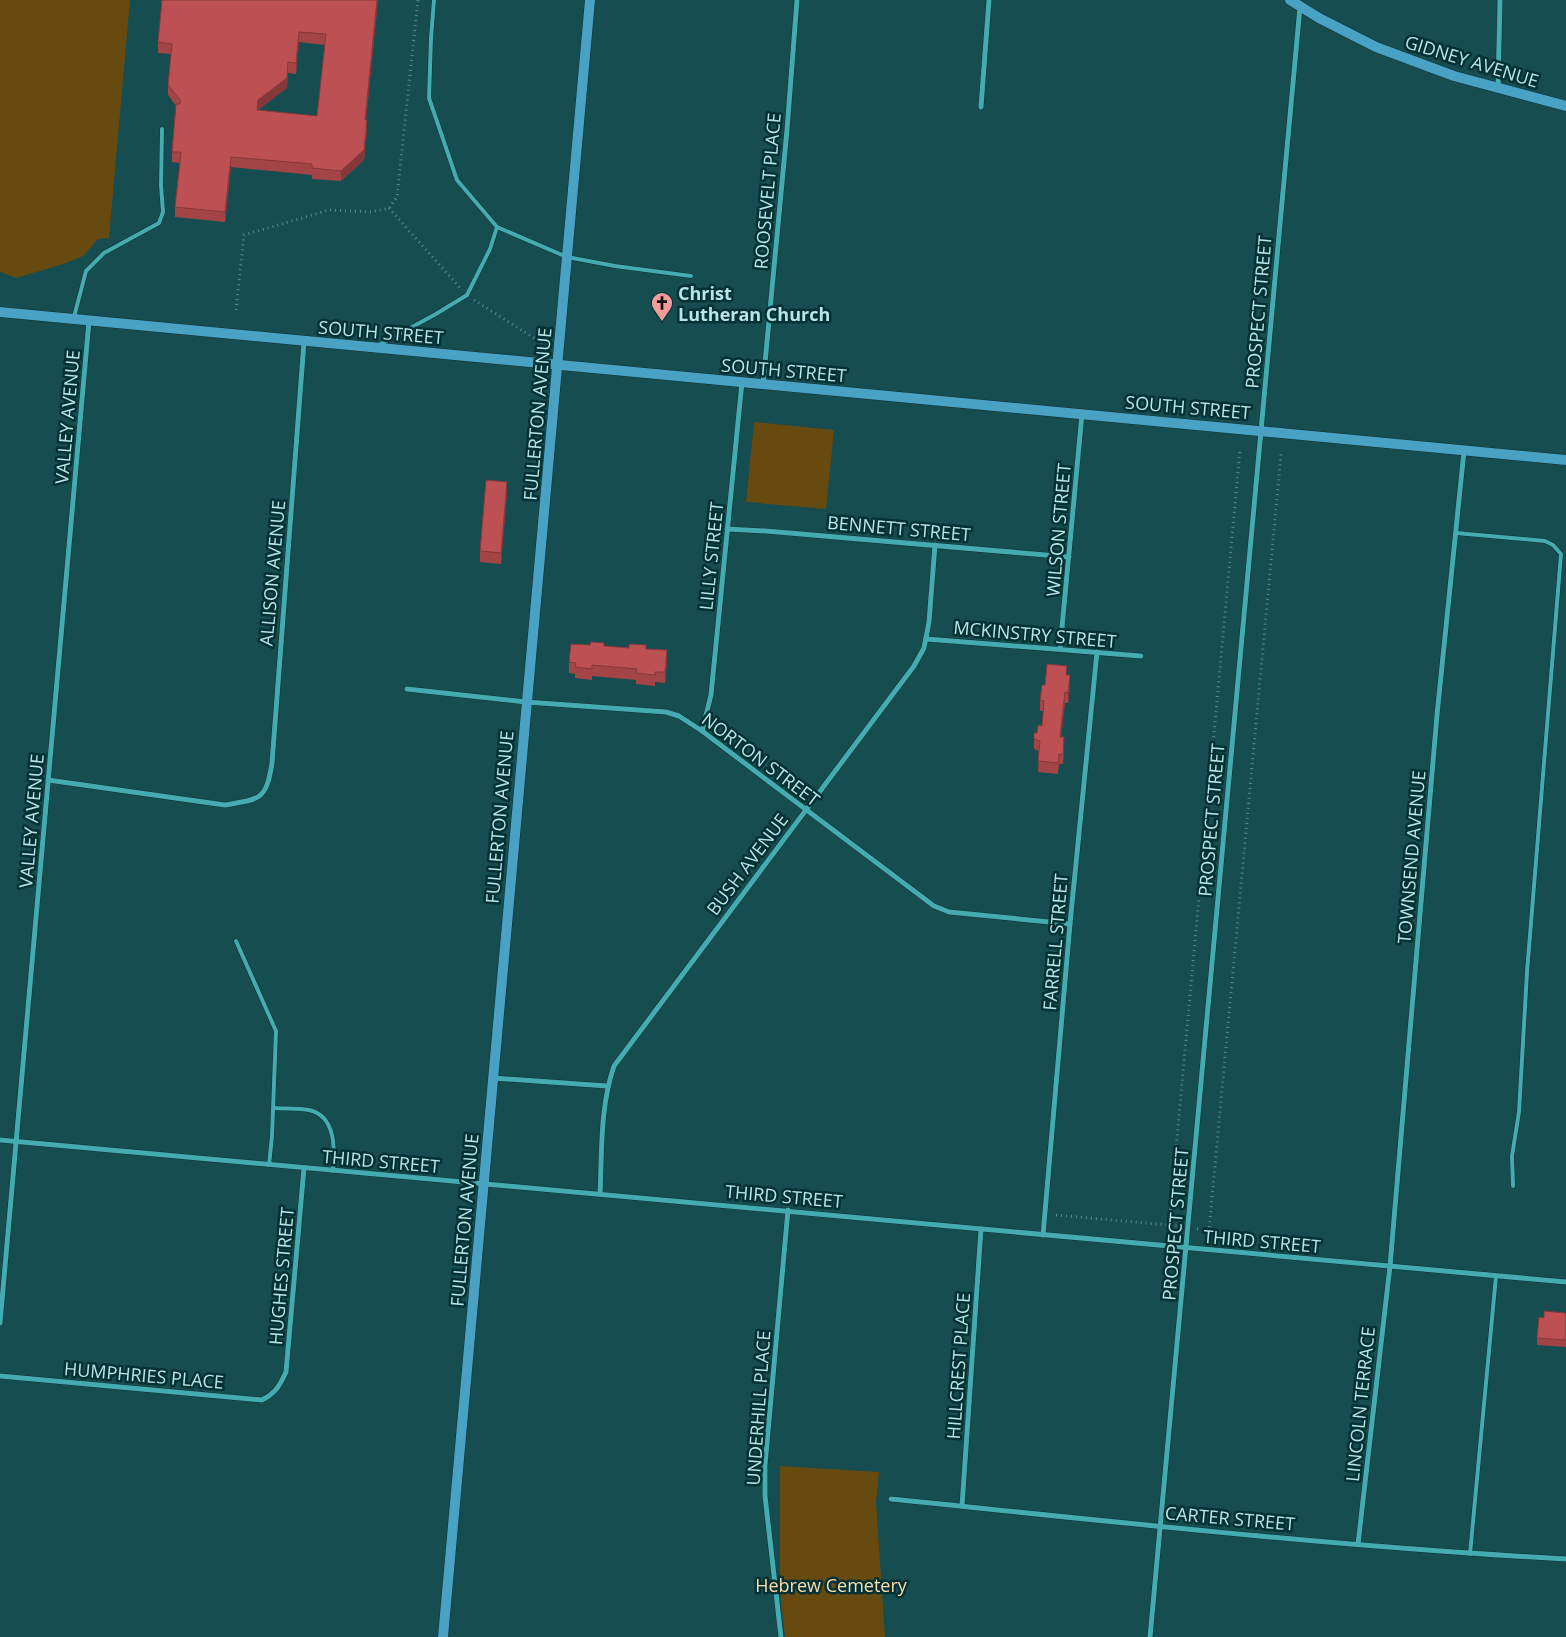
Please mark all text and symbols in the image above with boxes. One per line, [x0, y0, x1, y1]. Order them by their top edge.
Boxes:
street label: GIDNEY AVENUE [1402, 29, 1542, 93]
street label: ROOSEVELT PLACE [748, 112, 786, 270]
street label: PROSPECT STREET [1239, 234, 1277, 389]
place label: Christ Lutheran Church [678, 281, 830, 326]
church icon: Christ Lutheran Church [650, 291, 674, 322]
street label: SOUTH STREET [317, 315, 445, 349]
street label: FULLERTON AVENUE [517, 327, 557, 501]
street label: VALLEY AVENUE [49, 349, 85, 485]
street label: SOUTH STREET [720, 353, 848, 387]
street label: SOUTH STREET [1124, 390, 1252, 424]
street label: WILSON STREET [1040, 462, 1076, 598]
street label: ALLISON AVENUE [254, 499, 290, 647]
street label: LILLY STREET [693, 501, 729, 611]
street label: BENNETT STREET [826, 510, 972, 546]
street label: MCKINSTRY STREET [952, 615, 1118, 653]
street label: NORTON STREET [697, 707, 825, 811]
street label: FULLERTON AVENUE [479, 730, 519, 904]
street label: PROSPECT STREET [1192, 742, 1230, 897]
street label: VALLEY AVENUE [13, 753, 49, 889]
street label: TOWNSEND AVENUE [1391, 769, 1431, 945]
street label: BUSH AVENUE [701, 808, 793, 920]
street label: FARRELL STREET [1037, 873, 1073, 1011]
street label: FULLERTON AVENUE [444, 1133, 484, 1307]
street label: THIRD STREET [321, 1144, 441, 1178]
street label: PROSPECT STREET [1156, 1146, 1194, 1301]
street label: THIRD STREET [724, 1179, 844, 1213]
street label: HUGHES STREET [263, 1206, 299, 1346]
street label: THIRD STREET [1202, 1224, 1322, 1258]
street label: HILLCREST PLACE [941, 1292, 975, 1440]
street label: LINCOLN TERRACE [1340, 1325, 1380, 1483]
street label: UNDERHILL PLACE [741, 1330, 775, 1486]
street label: HUMPHRIES PLACE [63, 1356, 225, 1394]
street label: CARTER STREET [1164, 1500, 1296, 1536]
park label: Hebrew Cemetery [755, 1573, 908, 1597]

